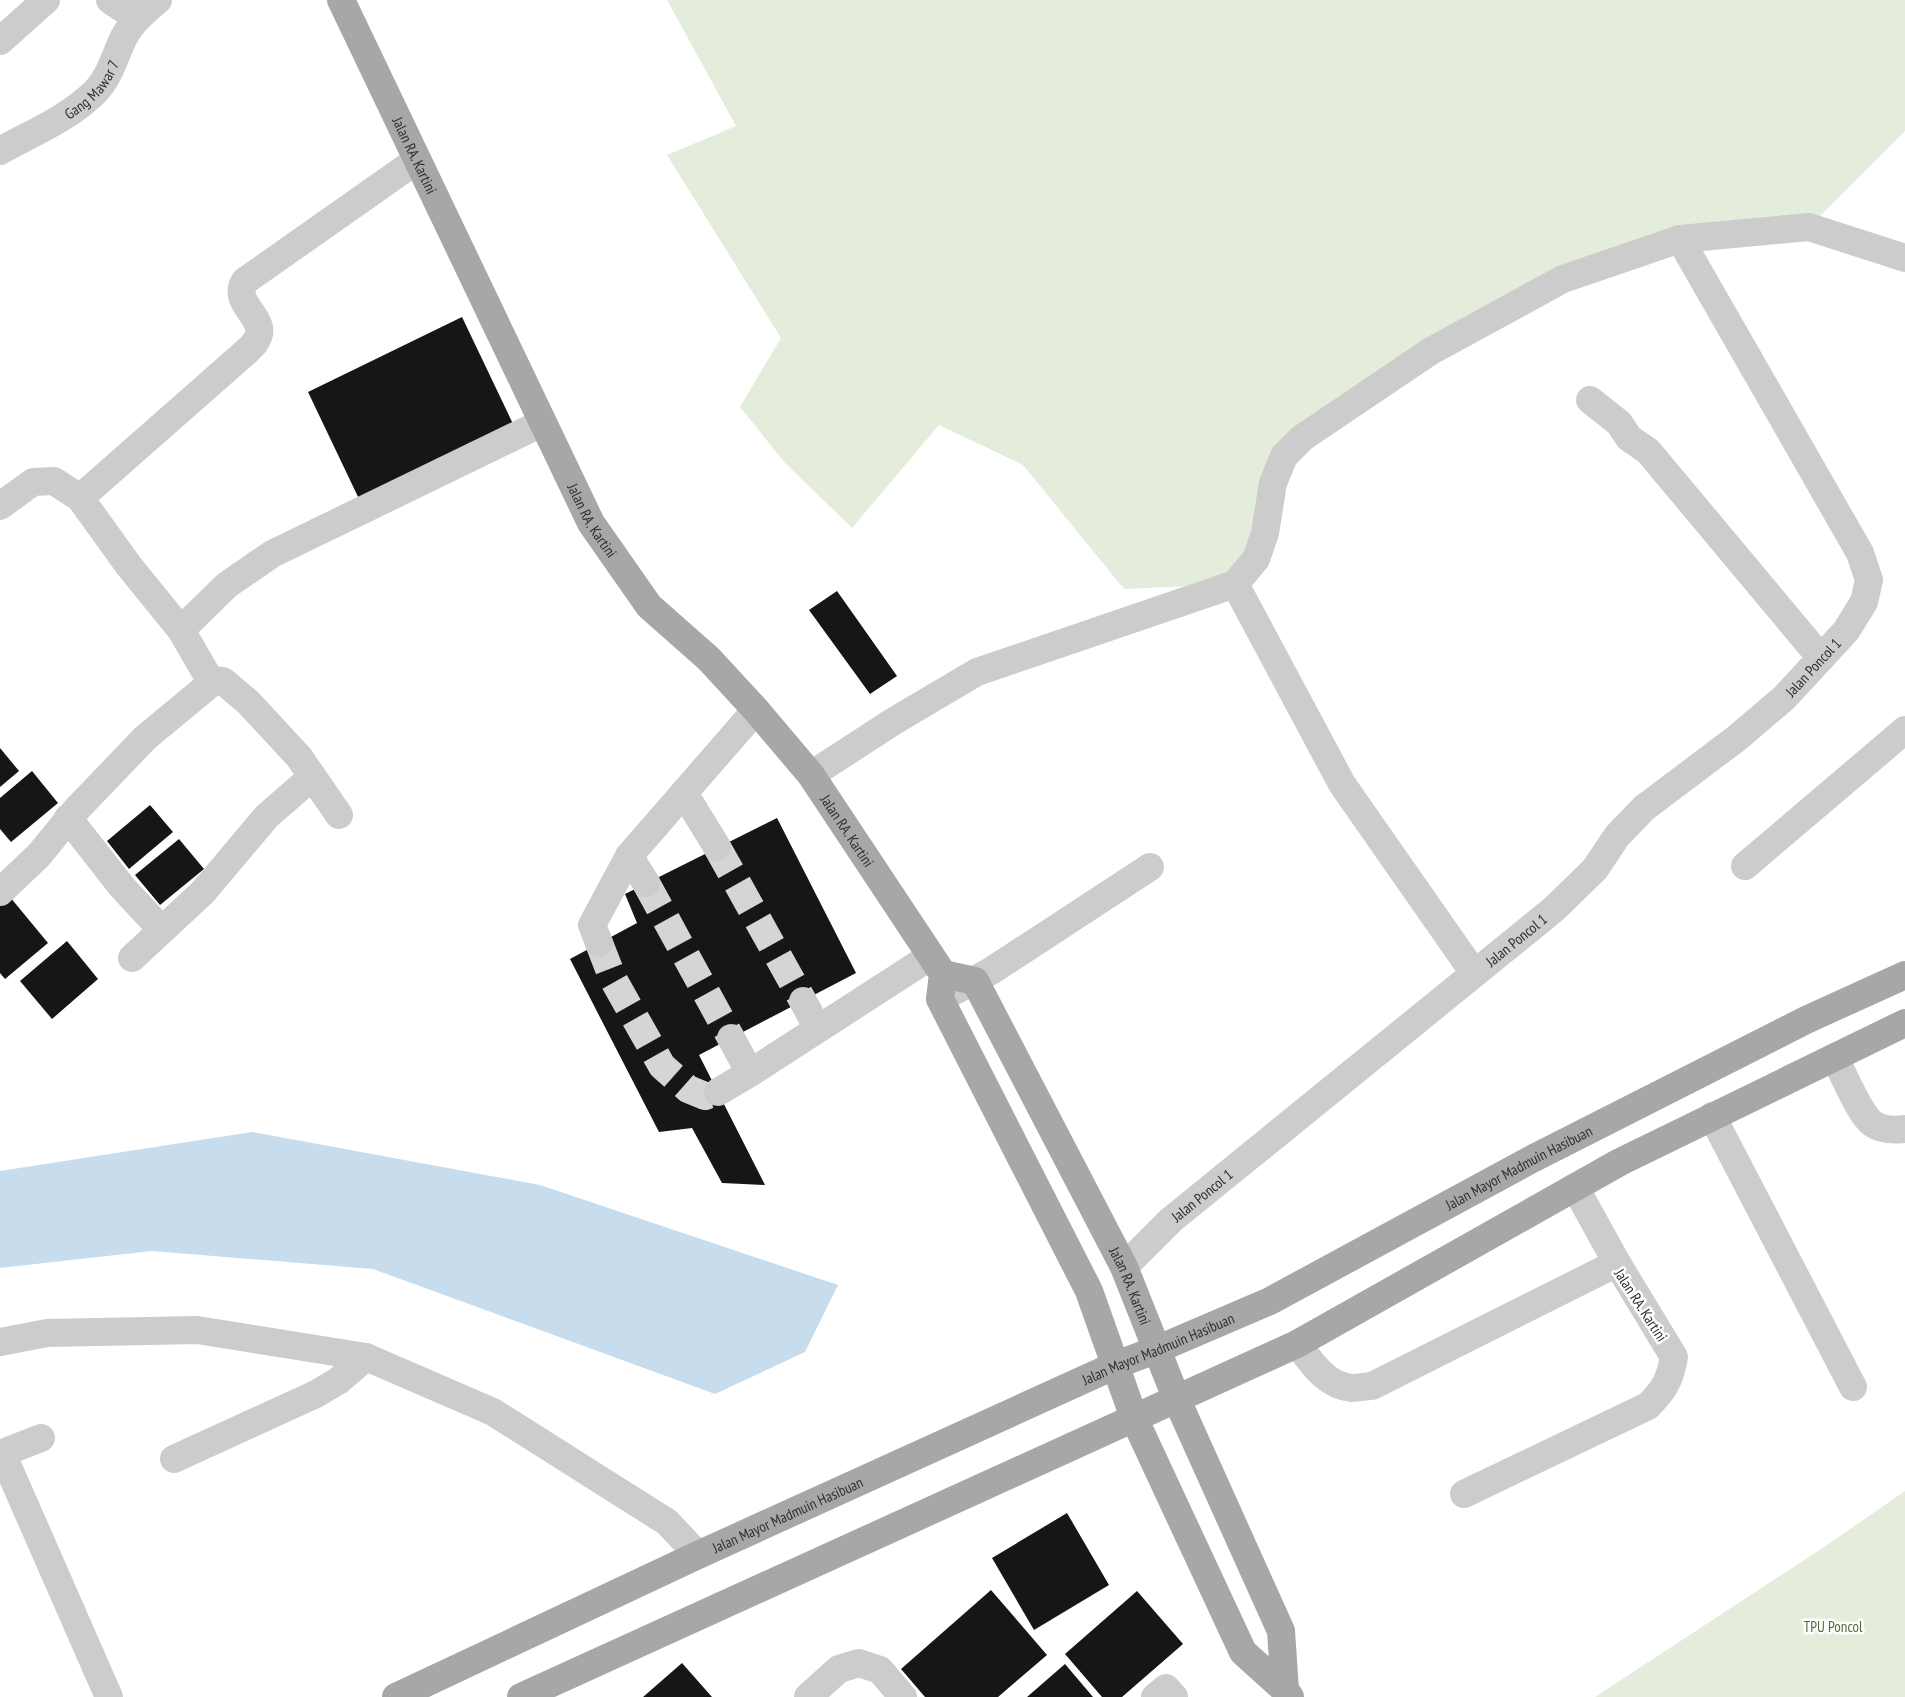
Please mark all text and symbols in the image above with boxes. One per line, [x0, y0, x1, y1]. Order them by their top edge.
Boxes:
street label: Gang Mawar 7 [60, 57, 123, 123]
street label: Jalan RA. Kartini [388, 113, 442, 197]
street label: Jalan RA. Kartini [563, 479, 622, 561]
street label: Jalan Poncol 1 [1780, 634, 1845, 701]
street label: Jalan RA. Kartini [816, 790, 879, 870]
street label: Jalan Poncol 1 [1481, 909, 1551, 971]
street label: Jalan Mayor Madmuin Hasibuan [1441, 1121, 1595, 1214]
street label: Jalan Poncol 1 [1166, 1165, 1236, 1226]
street label: Jalan RA. Kartini [1105, 1242, 1155, 1327]
street label: Jalan RA. Kartini [1610, 1264, 1672, 1345]
street label: Jalan Mayor Madmuin Hasibuan [1078, 1308, 1237, 1389]
street label: Jalan Mayor Madmuin Hasibuan [708, 1472, 866, 1557]
park label: TPU Poncol [1804, 1617, 1863, 1636]

